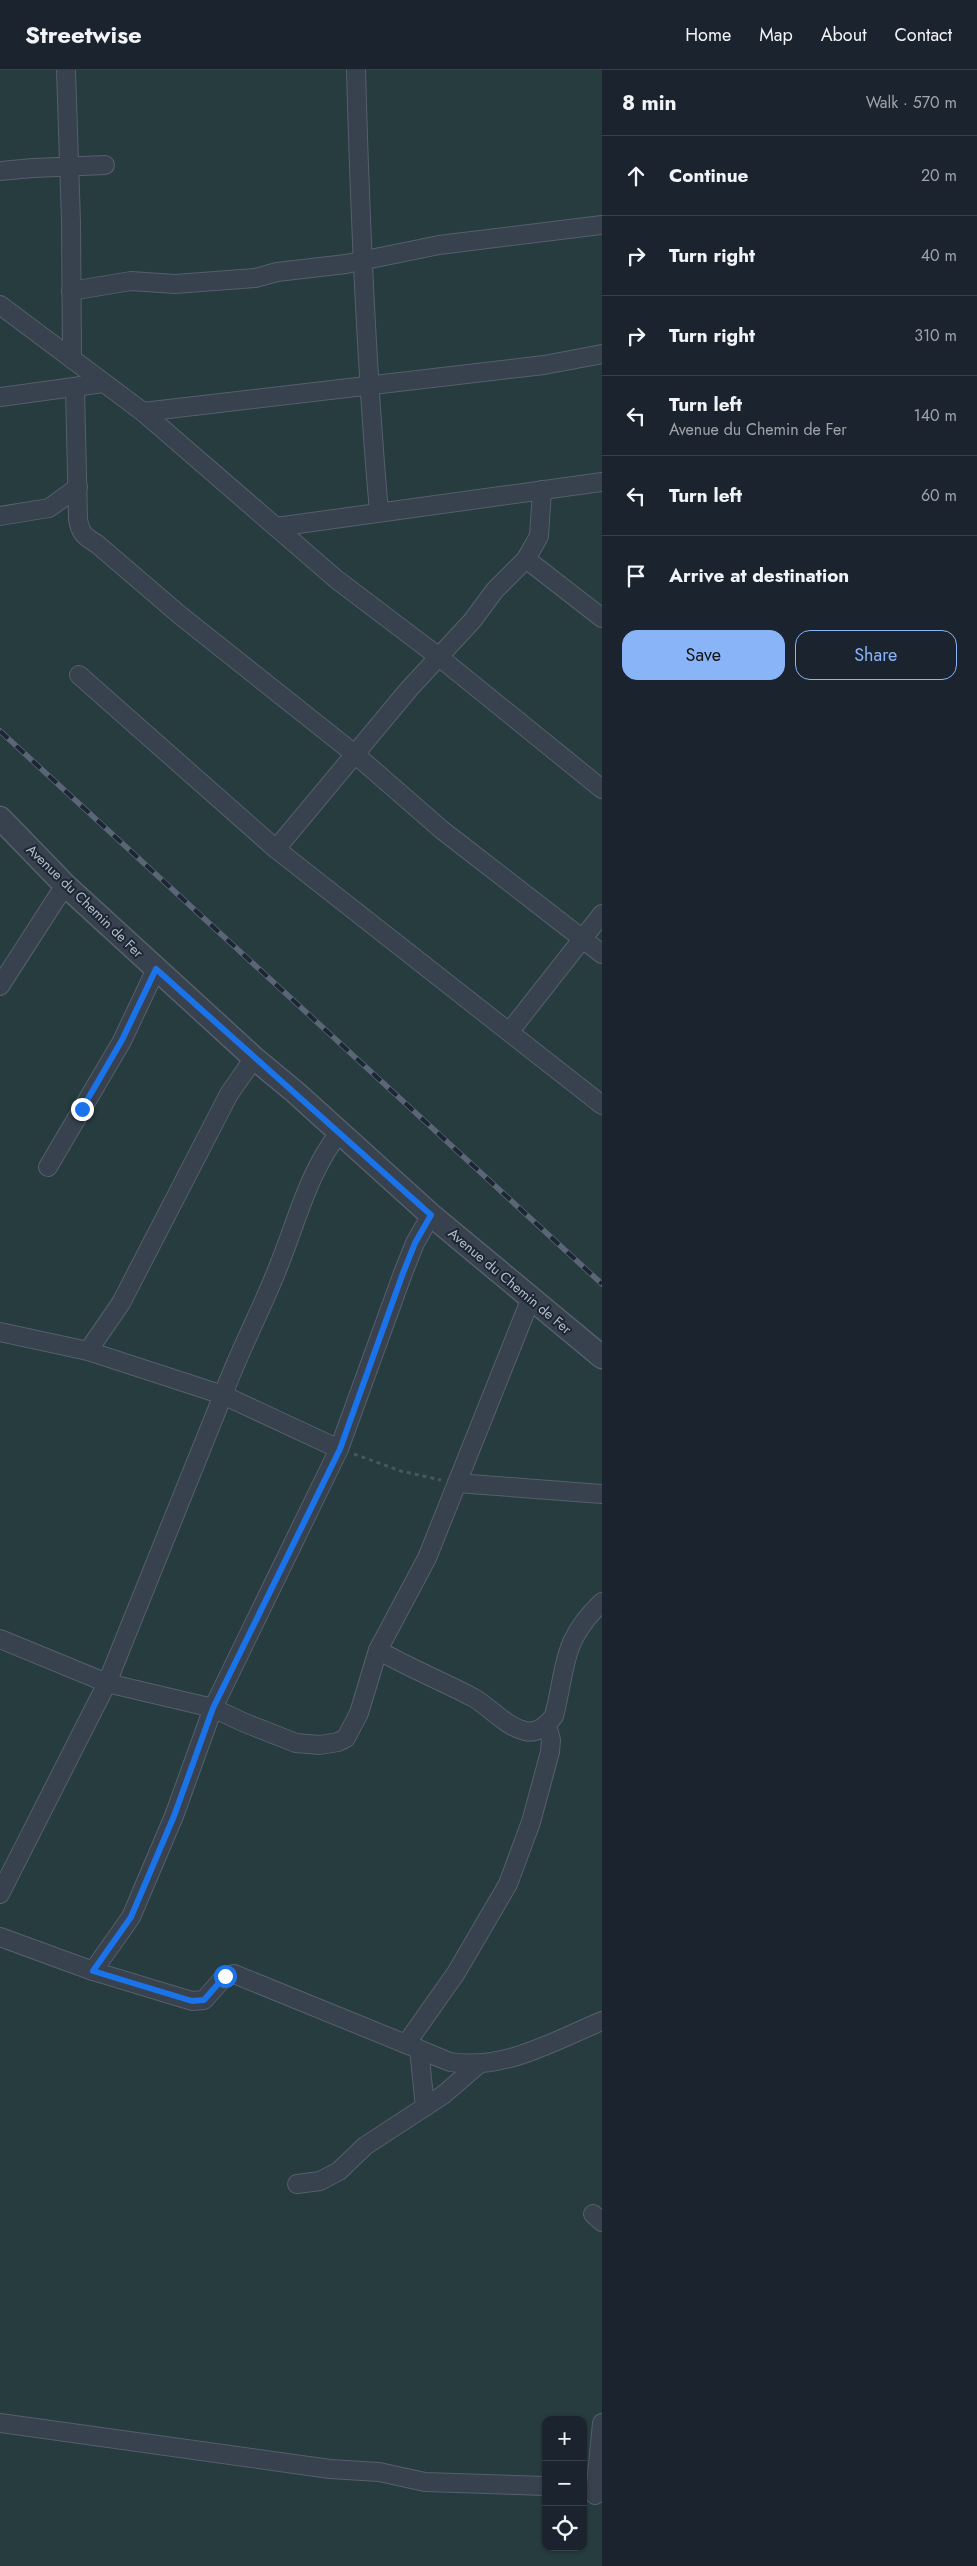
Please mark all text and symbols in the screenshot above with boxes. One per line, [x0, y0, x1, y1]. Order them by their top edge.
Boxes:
text: Streetwise [25, 17, 142, 52]
text: Home [685, 22, 731, 48]
text: Map [759, 22, 793, 48]
text: About [821, 22, 866, 48]
text: Contact [894, 22, 952, 48]
text: 8 min [622, 88, 677, 118]
text: Walk · 570 m [866, 91, 957, 114]
icon: ahead [622, 162, 650, 190]
text: Continue [669, 162, 748, 189]
text: 20 m [921, 164, 957, 187]
icon: right [622, 242, 650, 270]
text: Turn right [669, 242, 755, 269]
text: 40 m [921, 244, 957, 267]
icon: right [622, 322, 650, 350]
text: Turn right [669, 322, 755, 349]
text: 310 m [914, 324, 957, 347]
text: Turn left [669, 391, 742, 418]
icon: left [622, 402, 650, 430]
text: 140 m [914, 404, 957, 427]
text: Avenue du Chemin de Fer [669, 418, 847, 441]
icon: left [622, 482, 650, 510]
text: Turn left [669, 482, 742, 509]
text: 60 m [921, 484, 957, 507]
icon: arrive [622, 562, 650, 590]
text: Arrive at destination [669, 562, 849, 589]
button: Save [622, 630, 785, 680]
button: Share [795, 630, 957, 680]
street label: Avenue du Chemin de Fer [22, 840, 148, 962]
route end [71, 1098, 94, 1121]
street label: Avenue du Chemin de Fer [444, 1223, 576, 1339]
route start [214, 1965, 237, 1988]
map controls [542, 2416, 587, 2551]
button: + [542, 2416, 587, 2461]
button: − [542, 2461, 587, 2506]
button: locate [542, 2506, 587, 2551]

